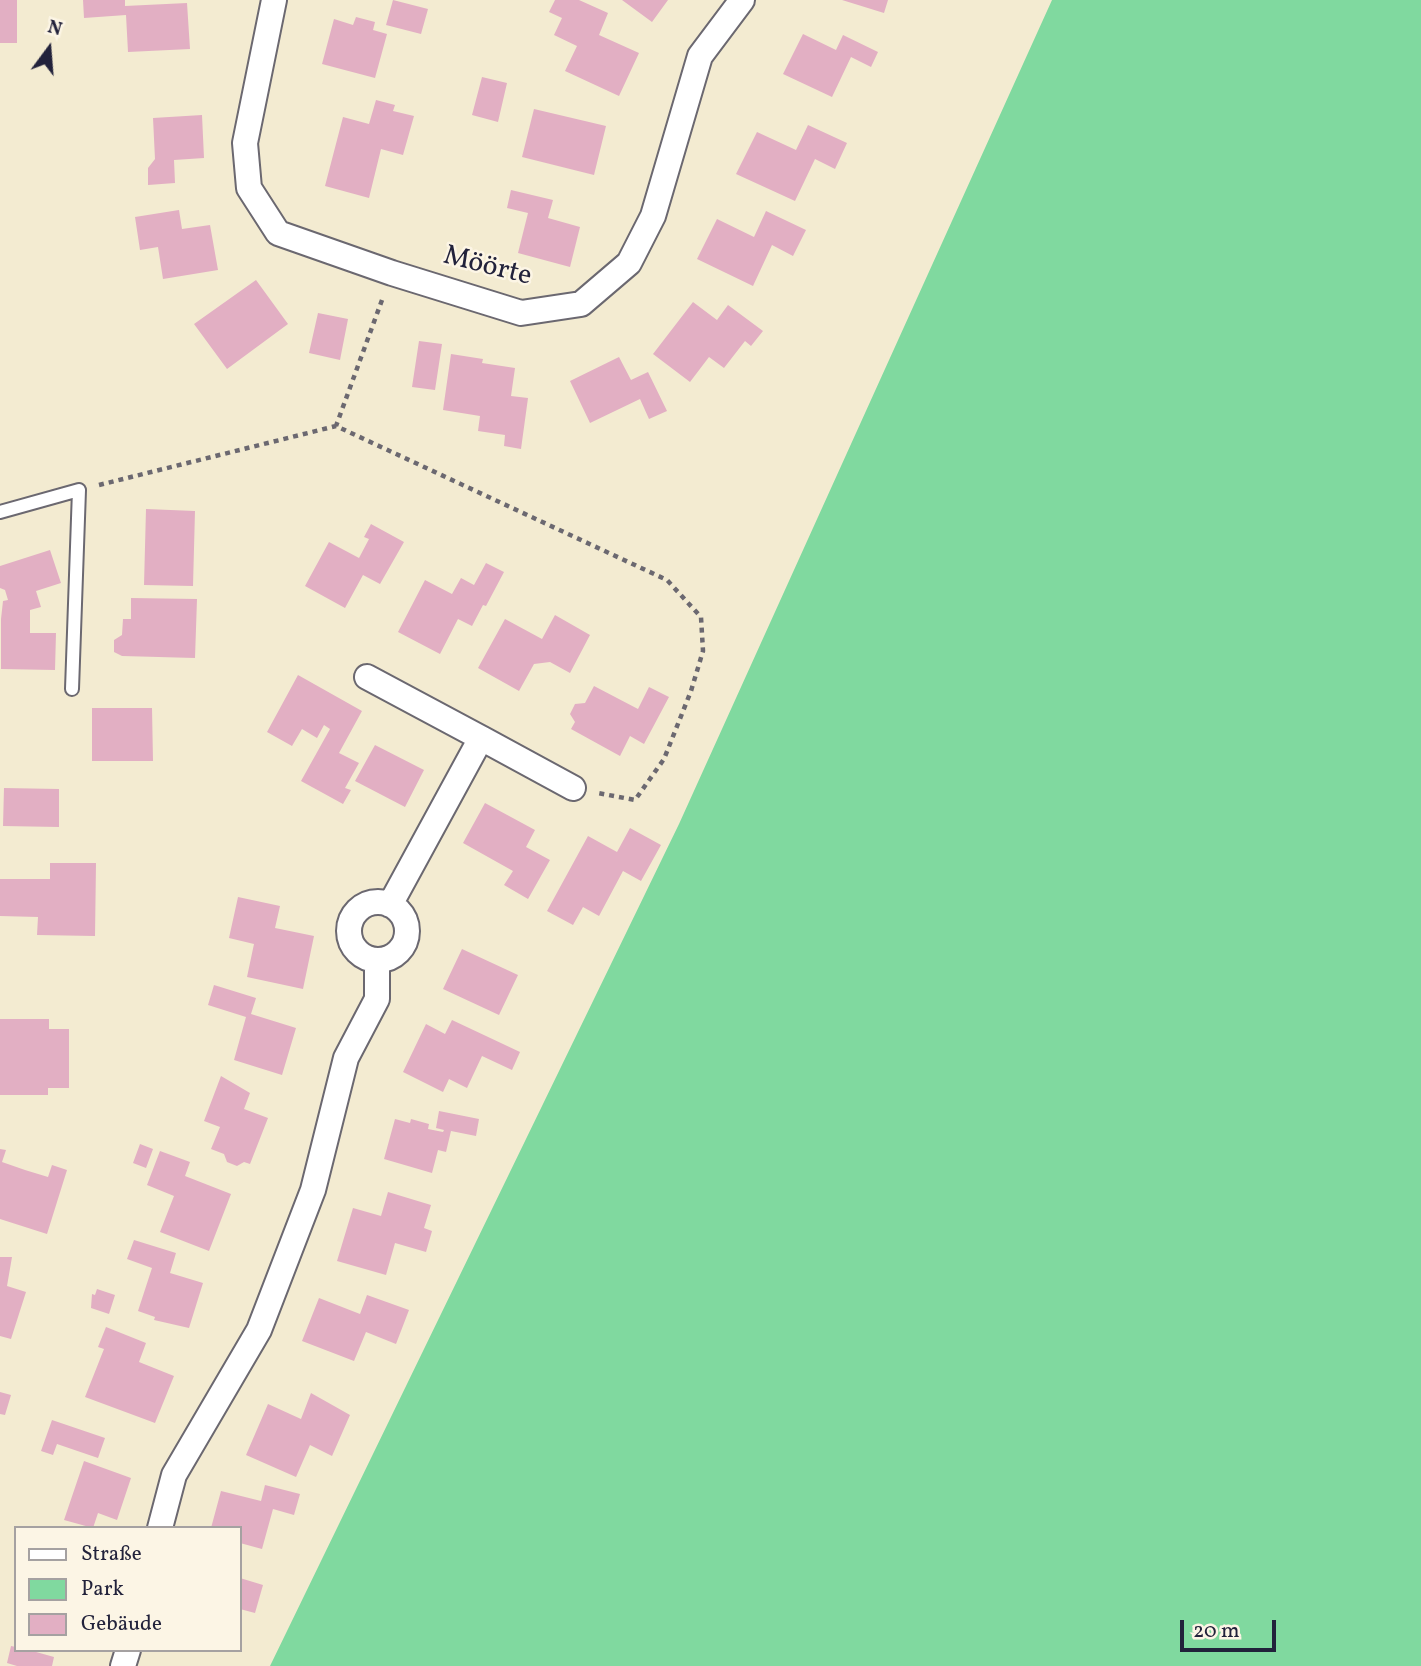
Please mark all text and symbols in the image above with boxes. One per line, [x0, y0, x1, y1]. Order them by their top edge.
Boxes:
north arrow [14, 14, 84, 84]
text: N [45, 14, 65, 43]
street label: Möörte [439, 241, 535, 295]
legend [14, 1526, 242, 1652]
text: Straße [81, 1540, 142, 1569]
text: Park [81, 1575, 124, 1604]
scale bar [1183, 1606, 1279, 1650]
text: Gebäude [81, 1610, 162, 1639]
text: 20 m [1193, 1617, 1239, 1646]

